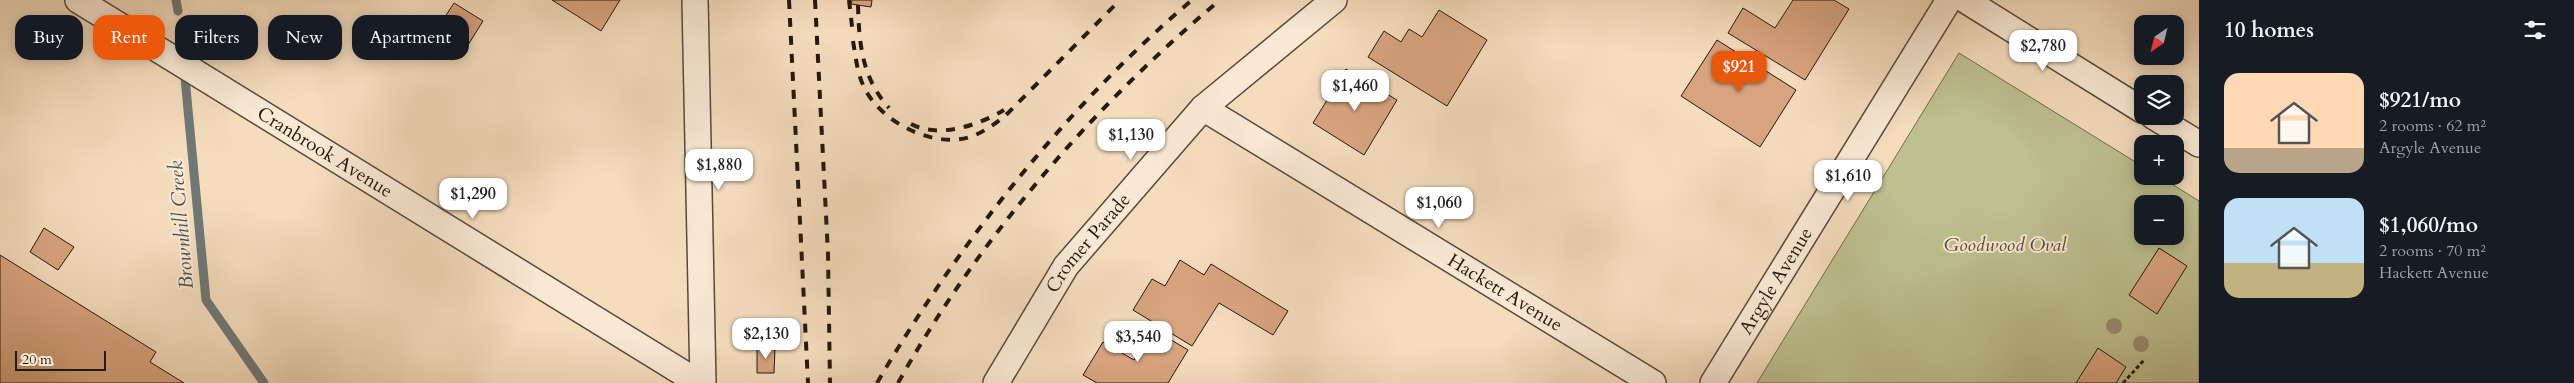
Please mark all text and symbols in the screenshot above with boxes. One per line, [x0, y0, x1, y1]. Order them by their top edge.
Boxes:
chip: Buy [15, 15, 83, 60]
chip: Rent [93, 15, 165, 60]
chip: Filters [175, 15, 258, 60]
chip: New [268, 15, 342, 60]
chip: Apartment [352, 15, 469, 60]
north arrow [2134, 15, 2184, 65]
map controls [2134, 15, 2184, 245]
text: 10 homes [2224, 16, 2314, 45]
icon: filters [2521, 16, 2549, 44]
pin: $2,780 [2002, 30, 2084, 72]
text: $2,780 [2020, 35, 2066, 57]
pin: $921 [1709, 51, 1769, 93]
text: $921 [1723, 56, 1755, 78]
pin: $1,460 [1314, 70, 1396, 112]
text: $1,460 [1332, 75, 1378, 97]
button: layers [2134, 75, 2184, 125]
text: $921/mo [2379, 86, 2461, 115]
icon: home [2264, 93, 2324, 153]
street label: Cranbrook Avenue [252, 100, 398, 204]
text: 2 rooms · 62 m² [2379, 115, 2486, 137]
pin: $1,130 [1090, 119, 1172, 161]
text: $1,130 [1108, 124, 1154, 146]
button: + [2134, 135, 2184, 185]
text: Argyle Avenue [2379, 137, 2481, 159]
pin: $1,880 [678, 148, 760, 191]
text: $1,880 [696, 154, 742, 176]
water label: Brownhill Creek [162, 159, 200, 291]
pin: $1,610 [1807, 160, 1889, 202]
text: $1,610 [1825, 165, 1871, 187]
pin: $1,290 [432, 178, 514, 220]
text: $1,290 [450, 183, 496, 205]
pin: $1,060 [1398, 186, 1480, 229]
street label: Cromer Parade [1040, 188, 1136, 298]
text: $1,060 [1416, 192, 1462, 214]
button: − [2134, 195, 2184, 245]
text: $1,060/mo [2379, 211, 2478, 240]
icon: home [2264, 218, 2324, 278]
street label: Argyle Avenue [1733, 222, 1819, 339]
park label: Goodwood Oval [1944, 232, 2067, 258]
text: 2 rooms · 70 m² [2379, 240, 2486, 262]
street label: Hackett Avenue [1443, 247, 1567, 338]
text: Hackett Avenue [2379, 262, 2489, 284]
pin: $2,130 [725, 318, 807, 360]
pin: $3,540 [1097, 320, 1179, 363]
text: $2,130 [743, 323, 789, 345]
text: $3,540 [1115, 326, 1161, 348]
scale bar [15, 348, 106, 371]
text: 20 m [22, 350, 52, 369]

